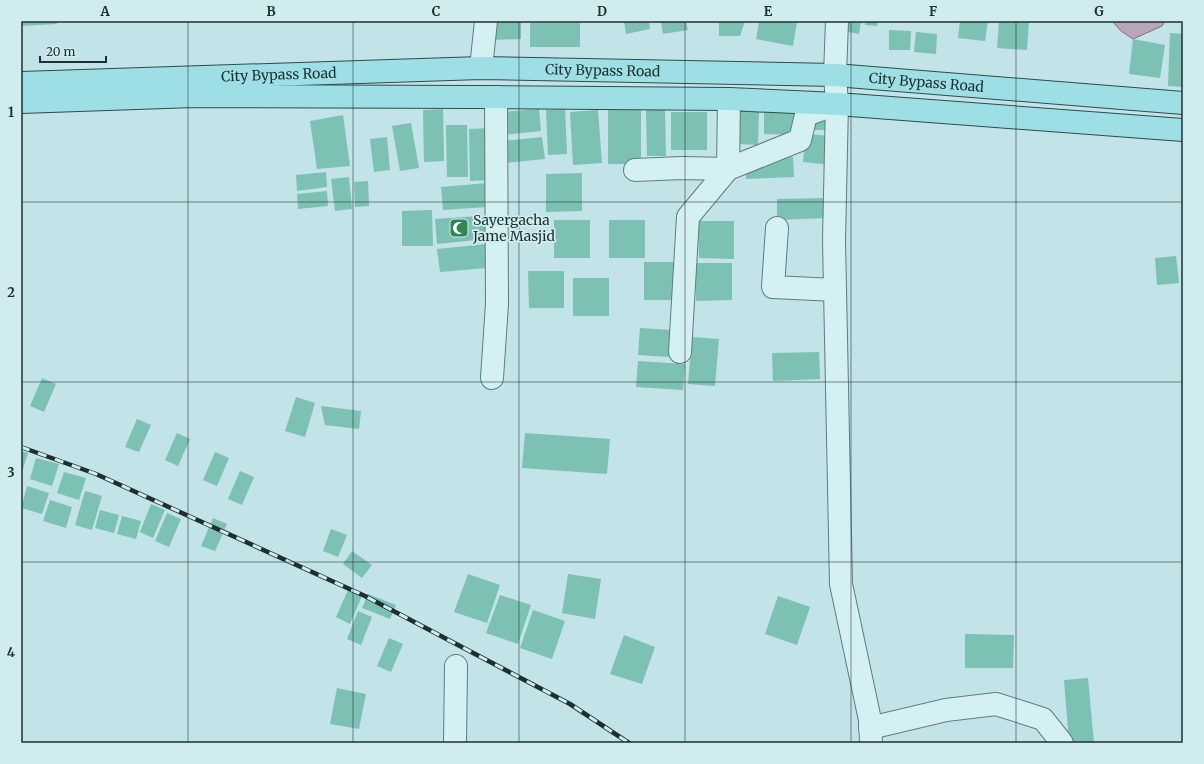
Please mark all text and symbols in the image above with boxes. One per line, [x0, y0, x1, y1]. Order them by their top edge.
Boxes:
text: A [99, 3, 110, 20]
text: B [266, 3, 276, 20]
text: C [432, 3, 441, 20]
text: D [597, 3, 607, 20]
text: E [764, 3, 773, 20]
text: F [929, 3, 937, 20]
text: G [1094, 3, 1104, 20]
scale bar [40, 38, 106, 64]
text: 20 m [46, 44, 75, 59]
street label: City Bypass Road [545, 60, 661, 81]
street label: City Bypass Road [221, 64, 337, 85]
street label: City Bypass Road [868, 69, 985, 96]
text: 1 [8, 104, 14, 121]
place label: Sayergacha Jame Masjid [472, 211, 556, 245]
mosque icon: Sayergacha Jame Masjid [448, 217, 470, 239]
text: 2 [7, 284, 15, 301]
text: 3 [7, 464, 15, 481]
text: 4 [7, 644, 16, 661]

